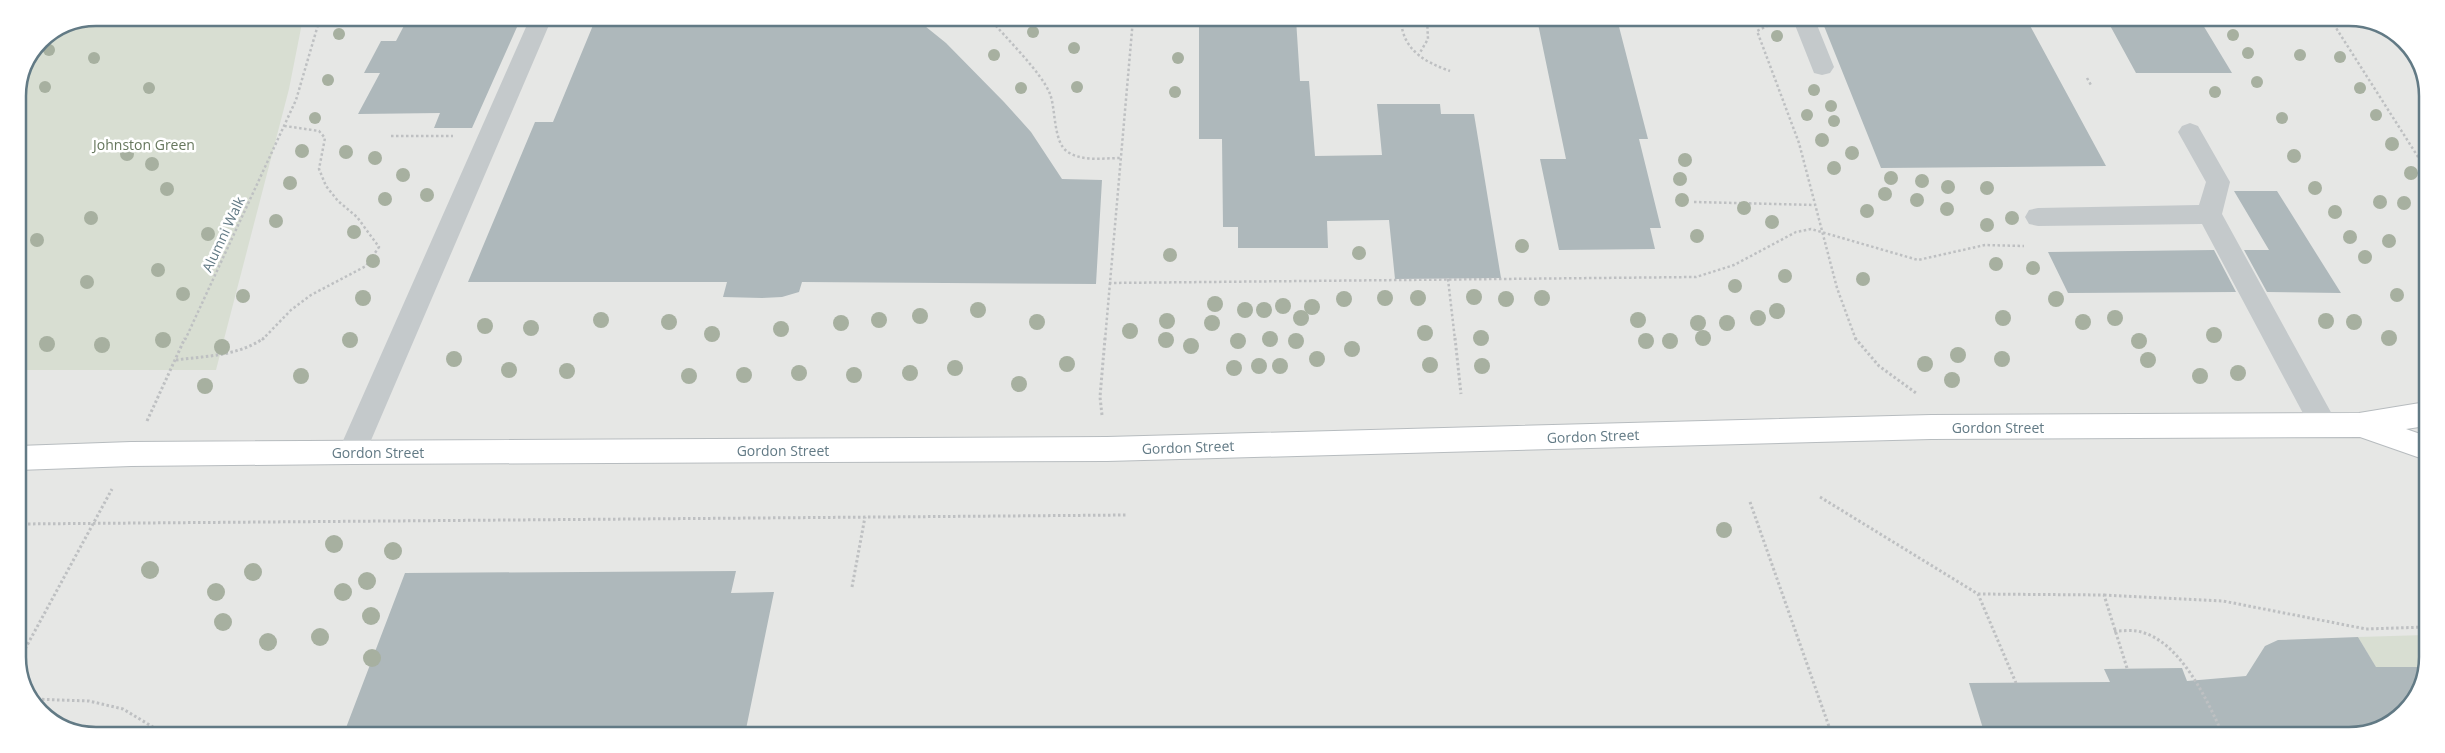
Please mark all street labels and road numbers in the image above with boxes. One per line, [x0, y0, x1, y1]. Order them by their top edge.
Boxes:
street label: Alumni Walk [197, 193, 249, 275]
street label: Gordon Street [1952, 418, 2044, 437]
street label: Gordon Street [1546, 425, 1640, 447]
street label: Gordon Street [1141, 436, 1235, 458]
street label: Gordon Street [737, 441, 829, 460]
street label: Gordon Street [332, 443, 424, 462]

